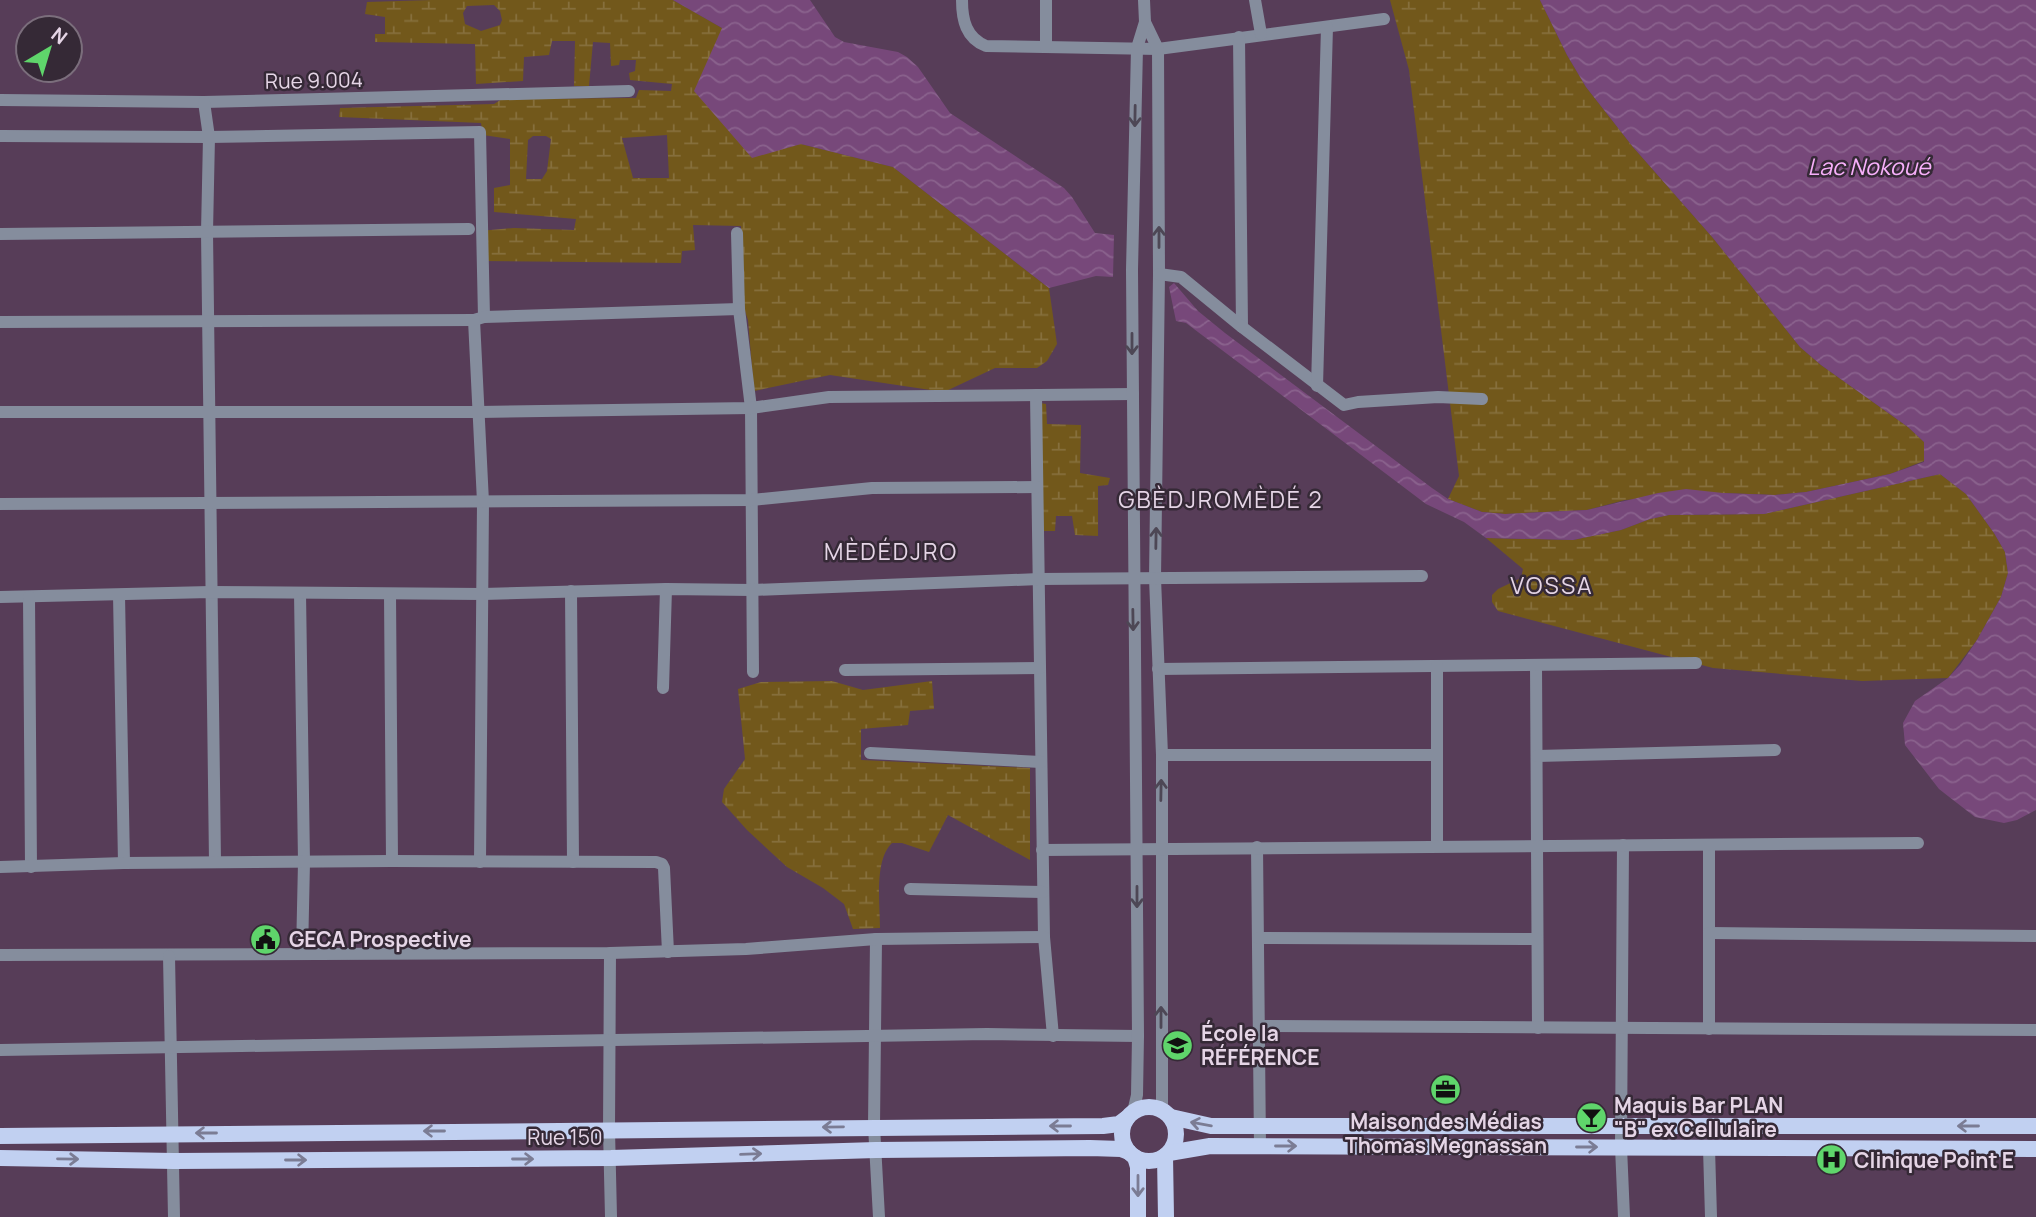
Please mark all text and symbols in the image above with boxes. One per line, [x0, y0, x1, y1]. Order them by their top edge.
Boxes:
north arrow [14, 14, 84, 84]
text: N [46, 21, 73, 50]
street label: Rue 9.004 [265, 65, 363, 95]
one-way arrow [1129, 105, 1142, 128]
water label: Lac Nokoué [1807, 150, 1932, 182]
one-way arrow [1152, 226, 1166, 249]
one-way arrow [1126, 332, 1139, 355]
district label: GBÈDJROMÈDÉ 2 [1118, 483, 1324, 515]
one-way arrow [1149, 527, 1163, 550]
district label: MÈDÉDJRO [824, 535, 958, 567]
district label: VOSSA [1510, 569, 1594, 601]
one-way arrow [1127, 609, 1140, 632]
one-way arrow [1154, 778, 1168, 801]
one-way arrow [1130, 885, 1144, 908]
public building icon: GECA Prospective [249, 922, 283, 956]
place label: GECA Prospective [289, 925, 472, 953]
one-way arrow [1154, 1006, 1168, 1029]
place label: École la RÉFÉRENCE [1201, 1019, 1319, 1071]
school or university icon: École la RÉFÉRENCE [1161, 1028, 1195, 1062]
office icon: Maison des Médias Thomas Megnassan [1429, 1072, 1463, 1106]
place label: Maquis Bar PLAN "B" ex Cellulaire [1614, 1091, 1783, 1143]
bar icon: Maquis Bar PLAN "B" ex Cellulaire [1574, 1100, 1608, 1134]
place label: Maison des Médias Thomas Megnassan [1345, 1107, 1547, 1159]
one-way arrow [1191, 1117, 1213, 1130]
one-way arrow [1049, 1119, 1072, 1133]
one-way arrow [1957, 1119, 1980, 1133]
one-way arrow [822, 1120, 845, 1134]
street label: Rue 150 [527, 1123, 603, 1151]
one-way arrow [423, 1124, 446, 1138]
one-way arrow [195, 1126, 218, 1140]
one-way arrow [1274, 1139, 1297, 1153]
one-way arrow [1575, 1140, 1598, 1154]
hospital icon: Clinique Point E [1814, 1143, 1848, 1177]
place label: Clinique Point E [1854, 1146, 2014, 1174]
one-way arrow [739, 1147, 762, 1161]
one-way arrow [56, 1152, 79, 1166]
one-way arrow [511, 1152, 534, 1166]
one-way arrow [284, 1153, 307, 1167]
one-way arrow [1131, 1175, 1145, 1198]

